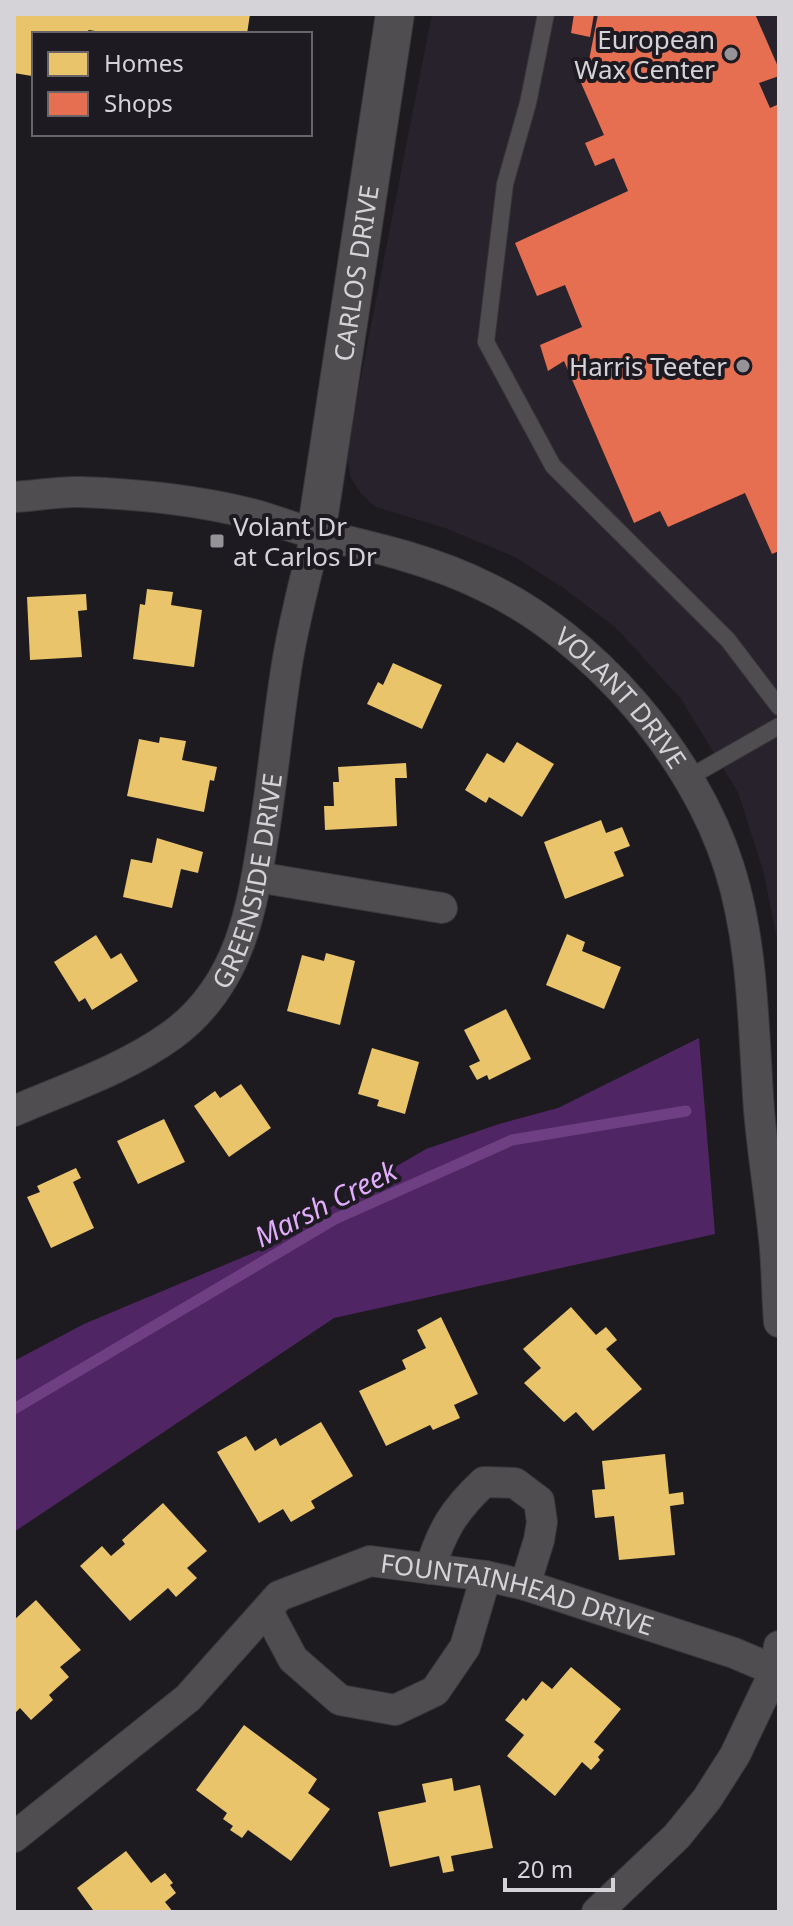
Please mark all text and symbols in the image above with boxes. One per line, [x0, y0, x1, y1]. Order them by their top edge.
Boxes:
place label: European Wax Center [574, 21, 715, 87]
legend [32, 32, 312, 136]
marker: European Wax Center [722, 45, 740, 63]
text: Homes [104, 46, 184, 79]
text: Shops [104, 86, 173, 119]
street label: CARLOS DRIVE [325, 182, 387, 364]
place label: Harris Teeter [569, 348, 727, 384]
marker: Harris Teeter [734, 357, 752, 375]
place label: Volant Dr at Carlos Dr [233, 508, 377, 574]
marker: Volant Dr at Carlos Dr [208, 532, 226, 550]
street label: VOLANT DRIVE [548, 618, 695, 775]
street label: GREENSIDE DRIVE [203, 771, 290, 995]
water label: Marsh Creek [247, 1150, 404, 1255]
street label: FOUNTAINHEAD DRIVE [378, 1545, 658, 1644]
scale bar [505, 1842, 613, 1892]
text: 20 m [517, 1852, 573, 1885]

